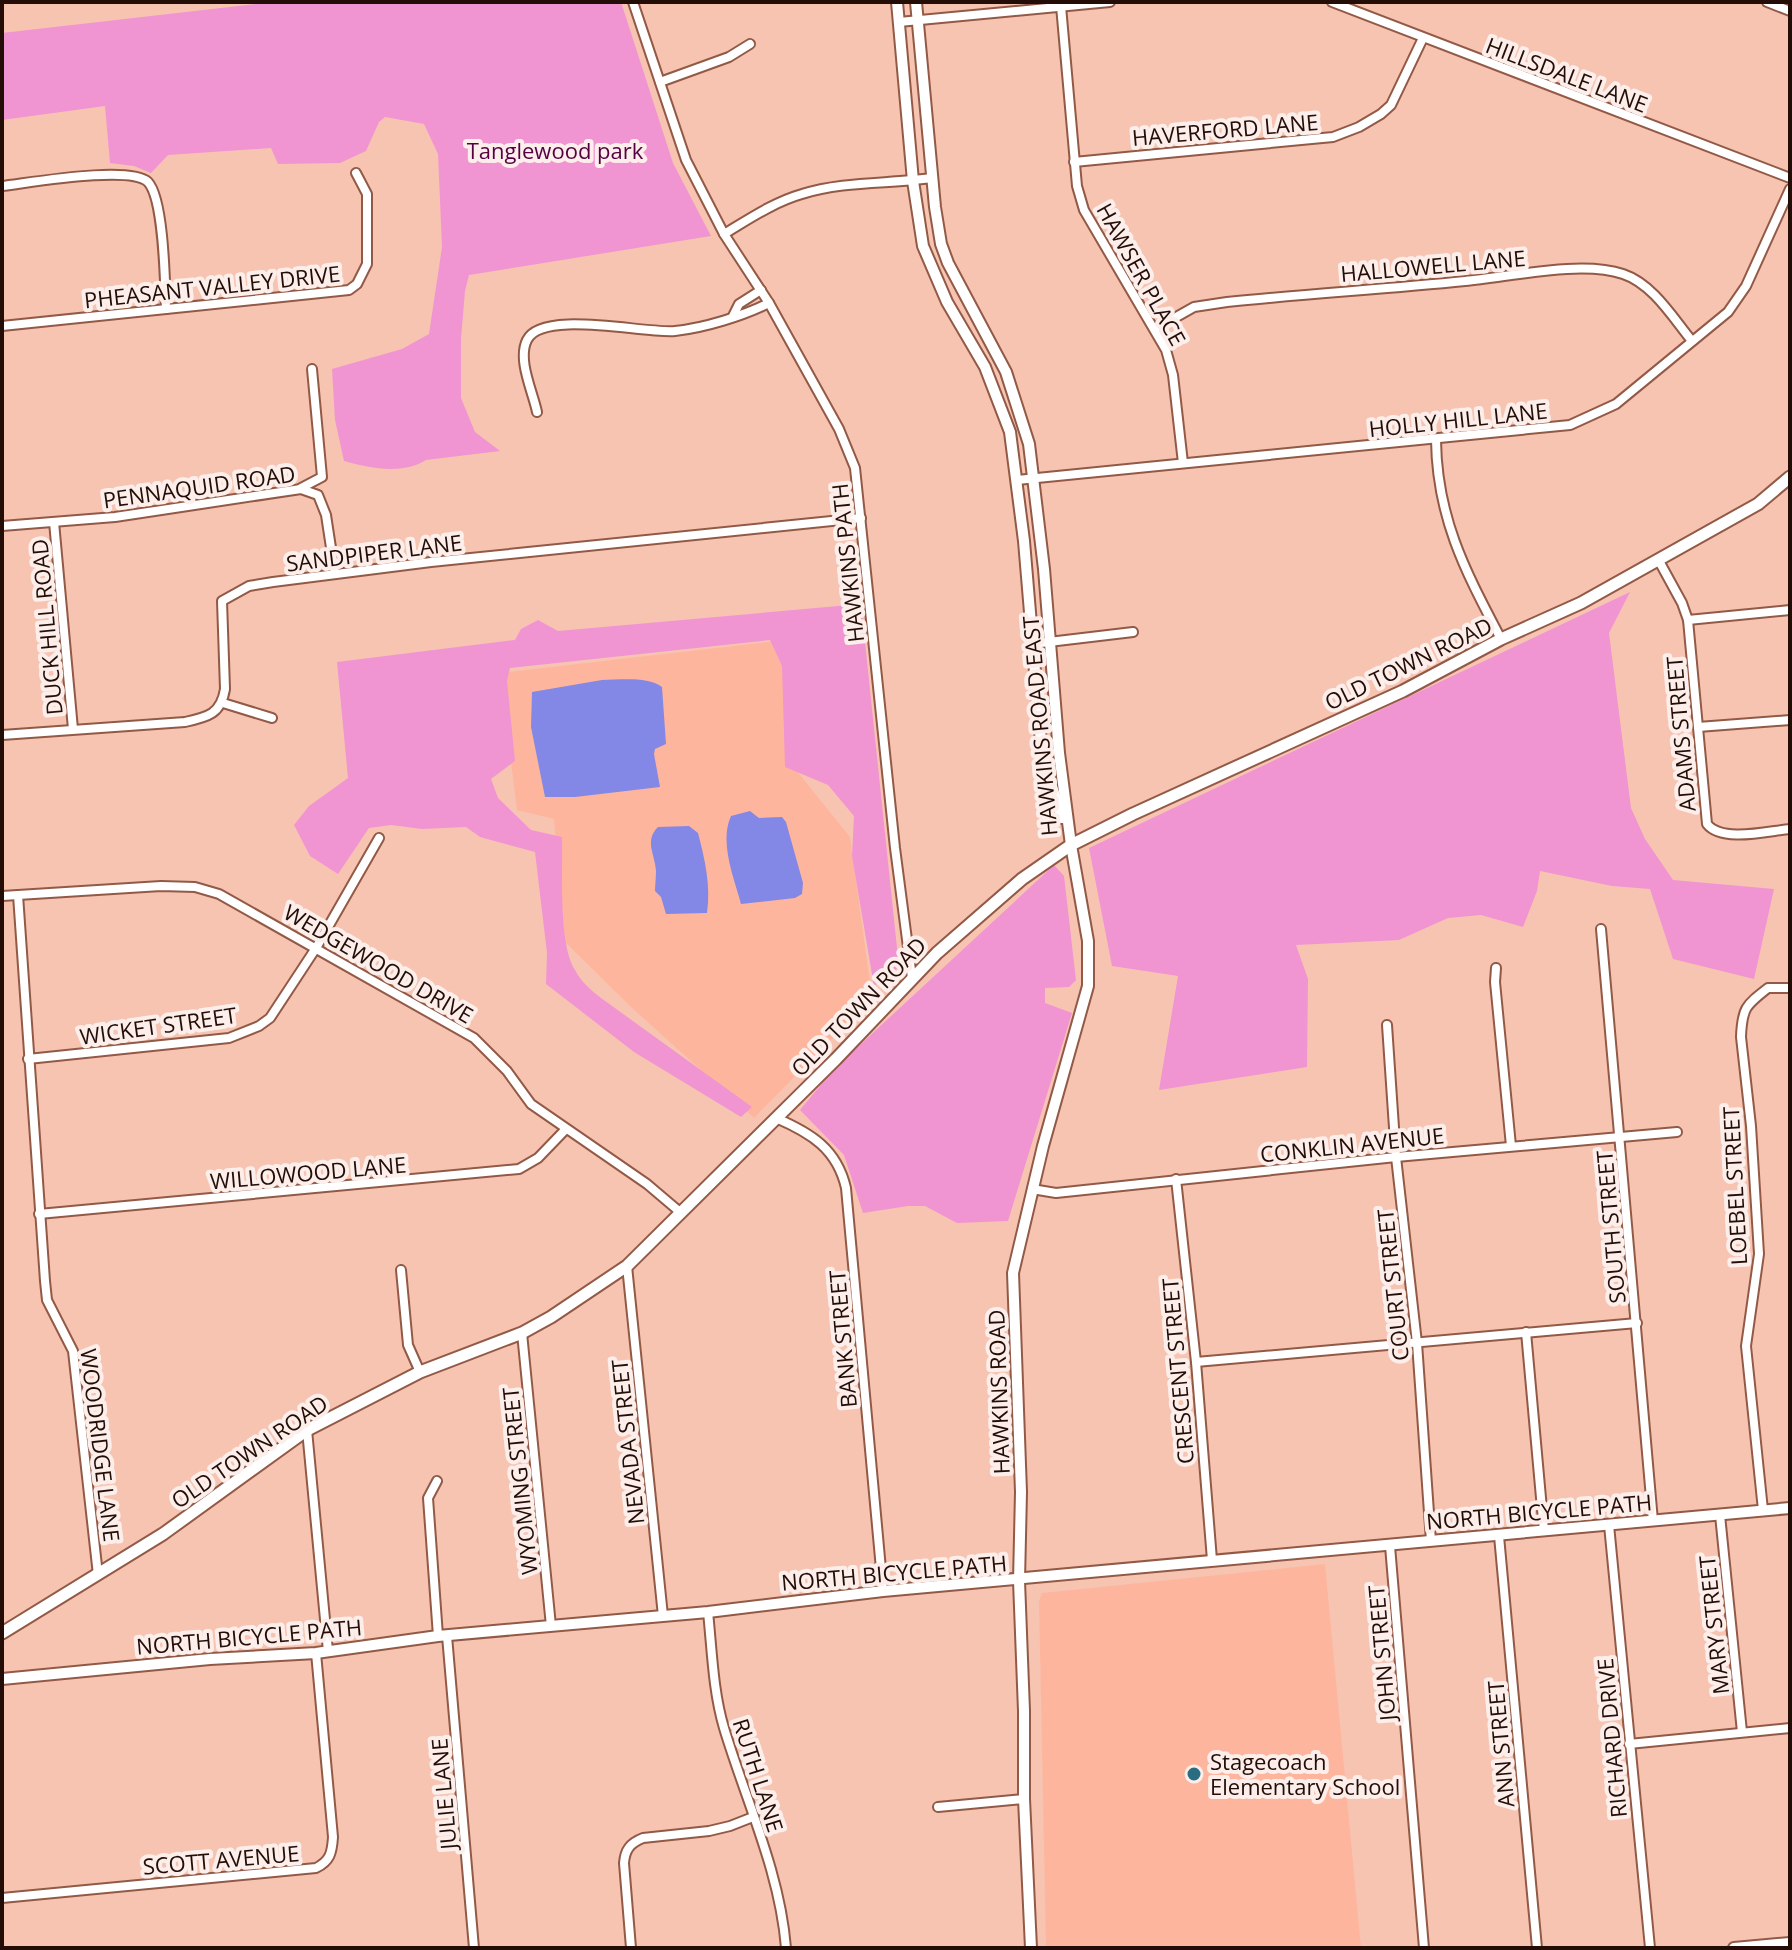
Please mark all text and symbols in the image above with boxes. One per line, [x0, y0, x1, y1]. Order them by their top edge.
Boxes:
street label: HILLSDALE LANE [1482, 29, 1652, 119]
street label: HAVERFORD LANE [1131, 106, 1319, 152]
park label: Tanglewood park [467, 135, 644, 165]
street label: HAWSER PLACE [1090, 197, 1194, 351]
street label: HALLOWELL LANE [1339, 242, 1527, 288]
street label: PHEASANT VALLEY DRIVE [83, 258, 341, 314]
street label: HOLLY HILL LANE [1367, 395, 1549, 443]
street label: PENNAQUID ROAD [101, 458, 297, 514]
street label: HAWKINS PATH [824, 482, 870, 644]
street label: SANDPIPER LANE [284, 526, 464, 578]
street label: DUCK HILL ROAD [23, 538, 69, 716]
street label: OLD TOWN ROAD [1319, 609, 1497, 717]
street label: HAWKINS ROAD EAST [1014, 615, 1064, 837]
street label: ADAMS STREET [1658, 655, 1702, 813]
street label: WEDGEWOOD DRIVE [279, 897, 479, 1029]
street label: OLD TOWN ROAD [784, 930, 932, 1082]
street label: WICKET STREET [78, 999, 238, 1051]
street label: LOEBEL STREET [1715, 1106, 1753, 1266]
street label: CONKLIN AVENUE [1258, 1119, 1446, 1169]
street label: WILLOWOOD LANE [209, 1148, 407, 1196]
street label: SOUTH STREET [1588, 1149, 1632, 1305]
street label: COURT STREET [1369, 1207, 1415, 1363]
street label: BANK STREET [821, 1269, 863, 1409]
street label: CRESCENT STREET [1154, 1277, 1200, 1465]
street label: HAWKINS ROAD [980, 1309, 1016, 1475]
street label: WOODRIDGE LANE [74, 1347, 128, 1543]
street label: NEVADA STREET [603, 1358, 651, 1526]
street label: WYOMING STREET [494, 1386, 544, 1576]
street label: OLD TOWN ROAD [165, 1387, 333, 1515]
street label: NORTH BICYCLE PATH [1425, 1486, 1653, 1536]
street label: NORTH BICYCLE PATH [780, 1547, 1008, 1597]
street label: MARY STREET [1691, 1554, 1735, 1696]
street label: JOHN STREET [1360, 1584, 1402, 1724]
street label: NORTH BICYCLE PATH [135, 1611, 363, 1661]
street label: RICHARD DRIVE [1589, 1657, 1633, 1819]
street label: ANN STREET [1480, 1679, 1520, 1809]
street label: RUTH LANE [727, 1714, 791, 1836]
street label: JULIE LANE [423, 1737, 463, 1853]
place label: Stagecoach Elementary School [1210, 1746, 1400, 1801]
marker: Stagecoach Elementary School [1185, 1765, 1203, 1783]
street label: SCOTT AVENUE [141, 1837, 301, 1881]

